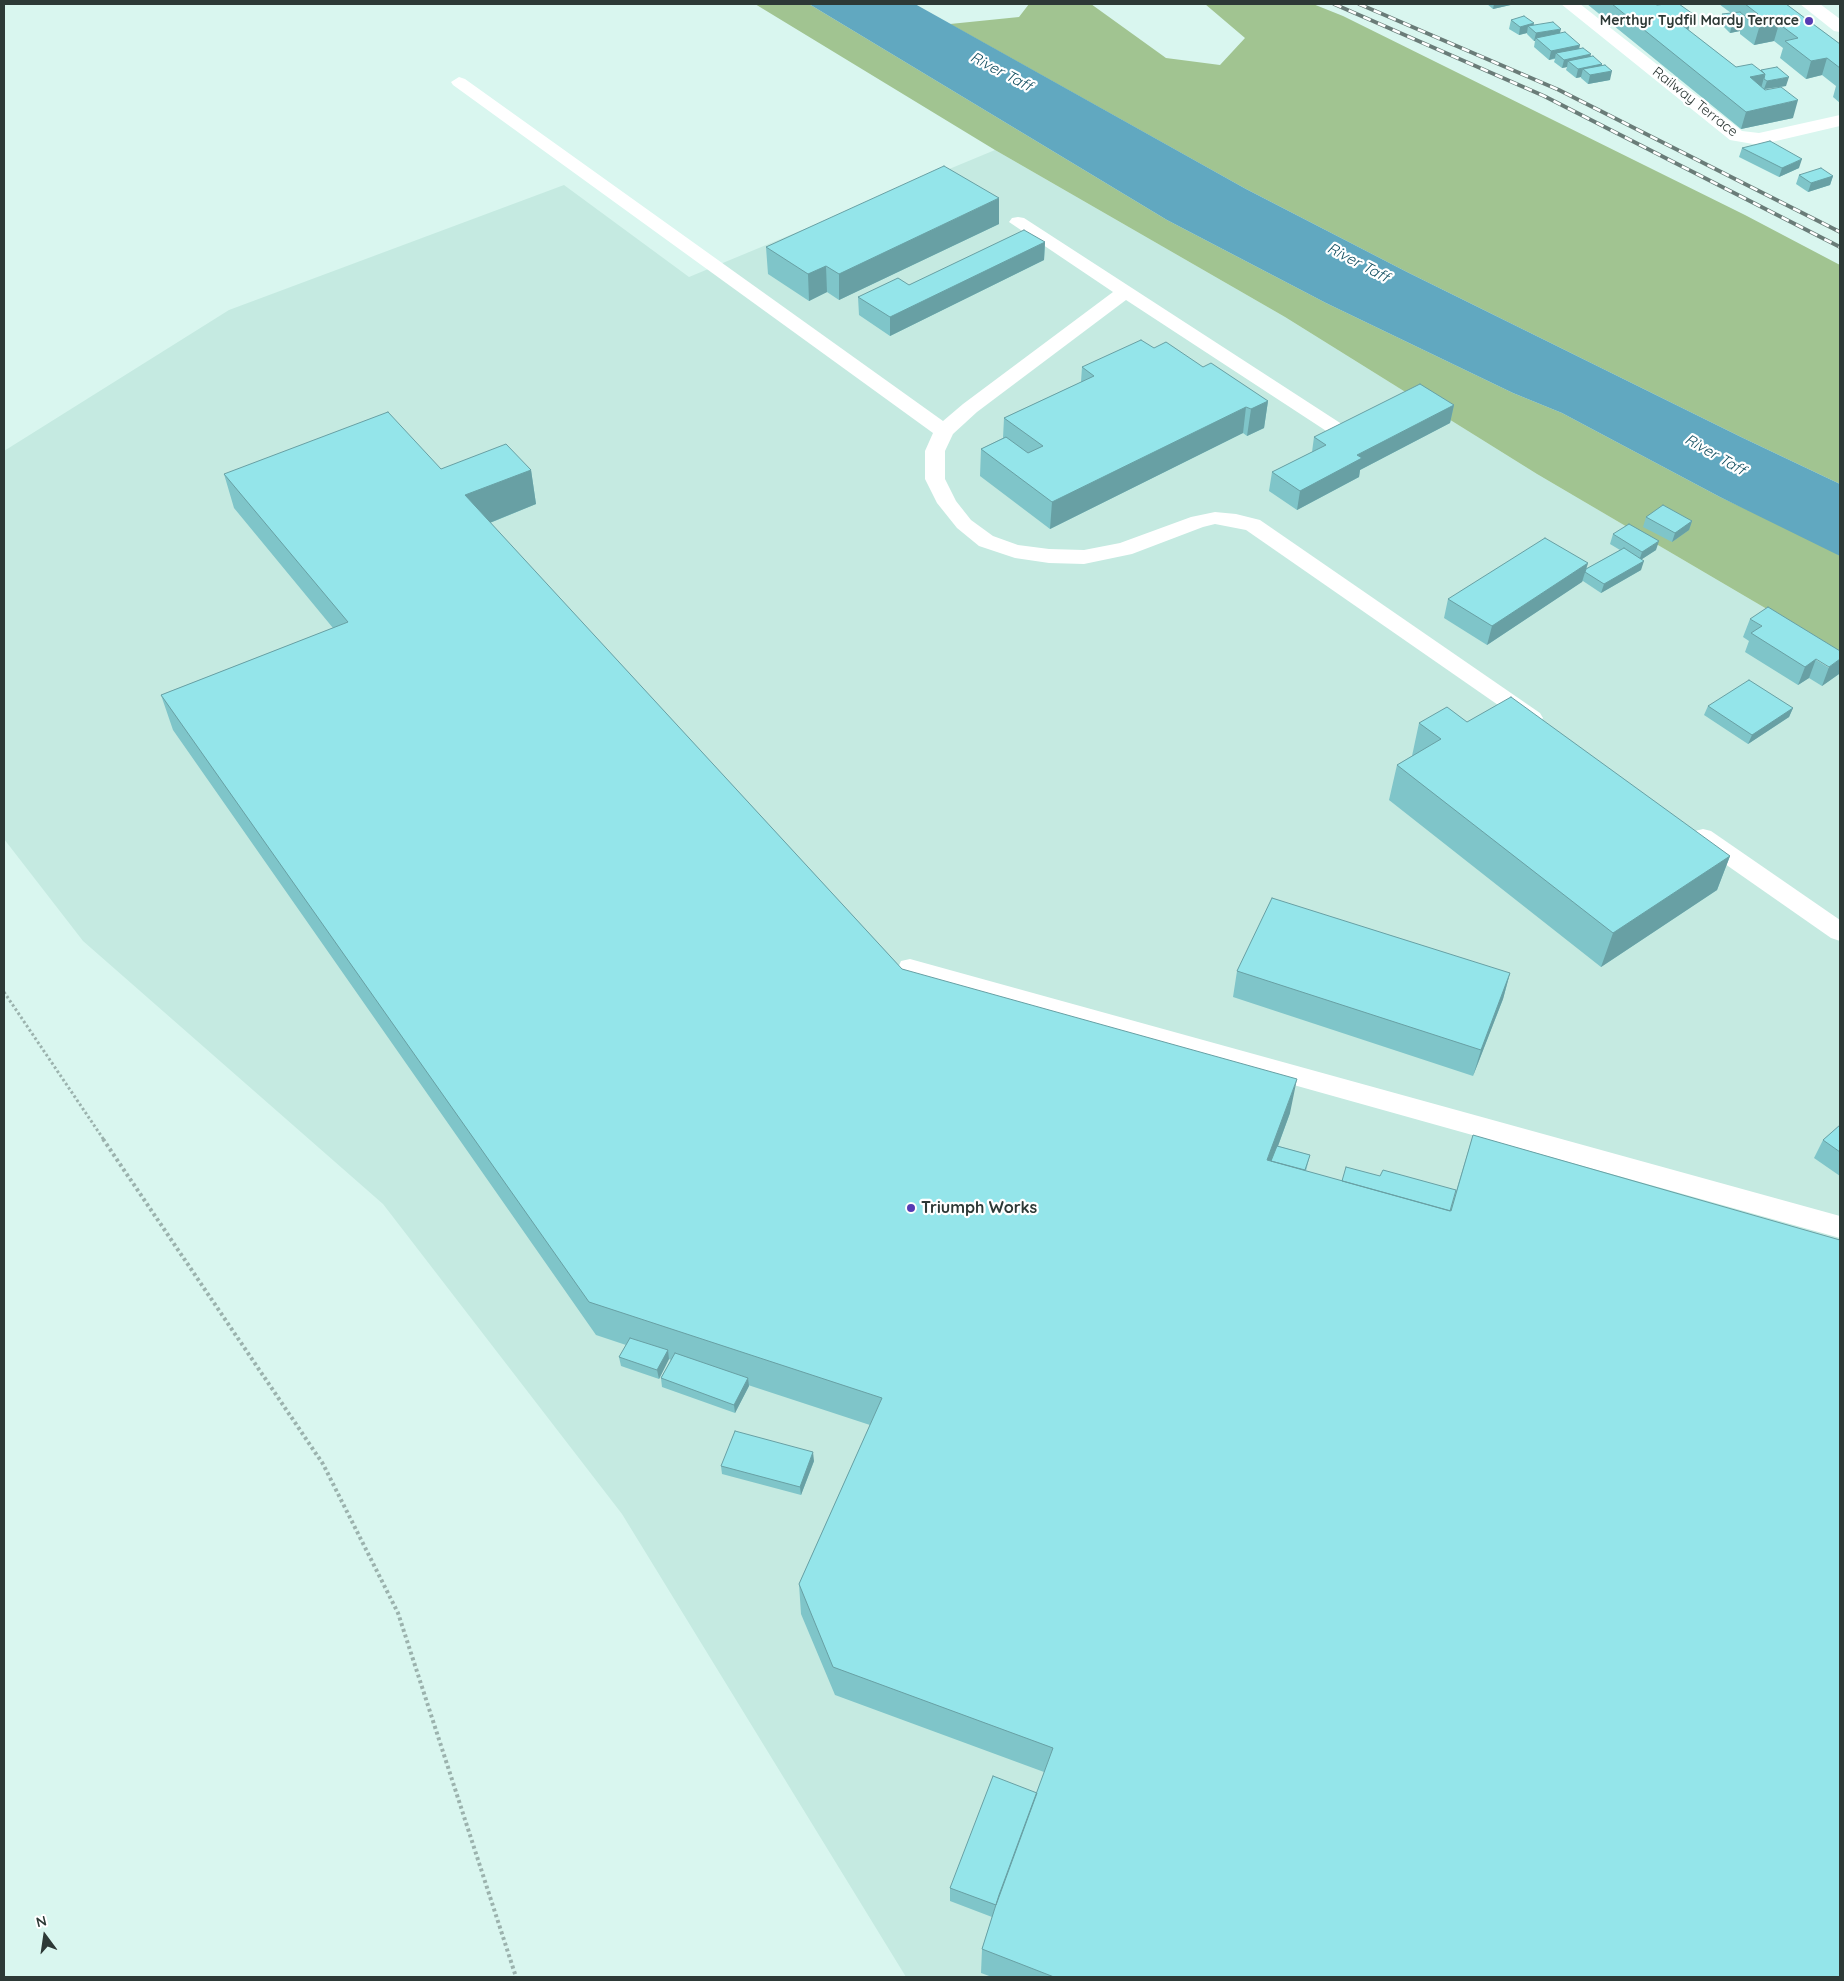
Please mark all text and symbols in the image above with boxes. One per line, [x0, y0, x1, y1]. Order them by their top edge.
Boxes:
place label: Merthyr Tydfil Mardy Terrace [1600, 13, 1799, 29]
marker: Merthyr Tydfil Mardy Terrace [1803, 15, 1815, 27]
water label: River Taff [967, 48, 1035, 96]
street label: Railway Terrace [1649, 63, 1741, 141]
water label: River Taff [1324, 239, 1392, 287]
water label: River Taff [1682, 430, 1748, 480]
place label: Triumph Works [921, 1198, 1037, 1218]
marker: Triumph Works [905, 1202, 917, 1214]
north arrow [20, 1911, 70, 1961]
text: N [34, 1911, 49, 1931]

